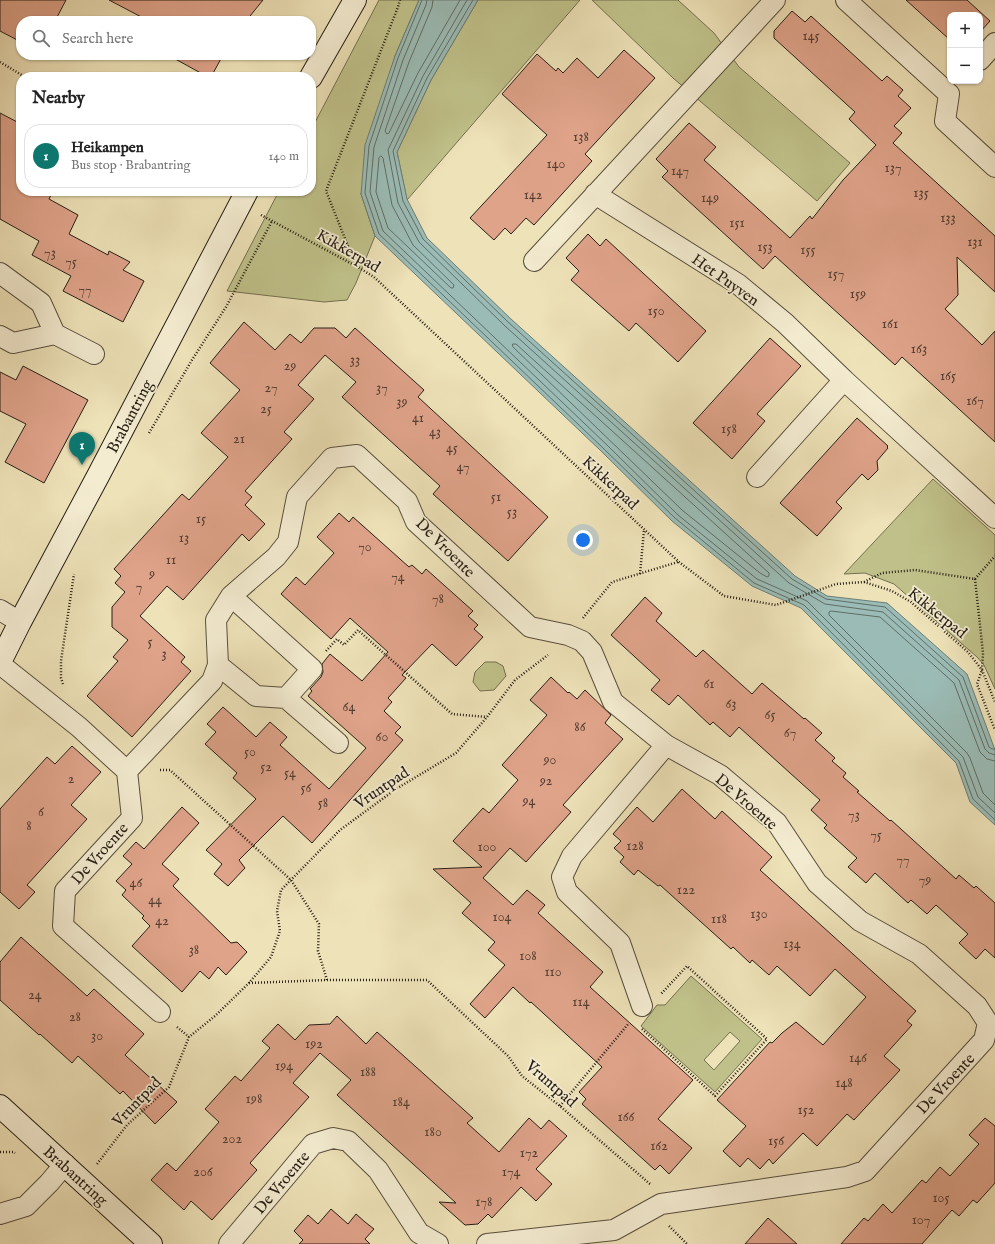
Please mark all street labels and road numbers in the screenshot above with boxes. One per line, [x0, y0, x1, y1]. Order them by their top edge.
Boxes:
street label: Kikkerpad [313, 226, 384, 278]
street label: Het Puyven [687, 250, 763, 312]
street label: Brabantring [103, 377, 159, 457]
street label: Kikkerpad [577, 452, 642, 515]
street label: De Vroente [410, 514, 479, 583]
street label: Kikkerpad [903, 584, 971, 644]
street label: Vruntpad [350, 763, 414, 815]
street label: De Vroente [710, 770, 781, 835]
street label: De Vroente [67, 819, 133, 889]
street label: De Vroente [913, 1050, 980, 1119]
street label: Vruntpad [520, 1056, 581, 1113]
street label: Vruntpad [108, 1073, 166, 1132]
street label: Brabantring [38, 1142, 111, 1211]
street label: De Vroente [250, 1148, 315, 1219]

